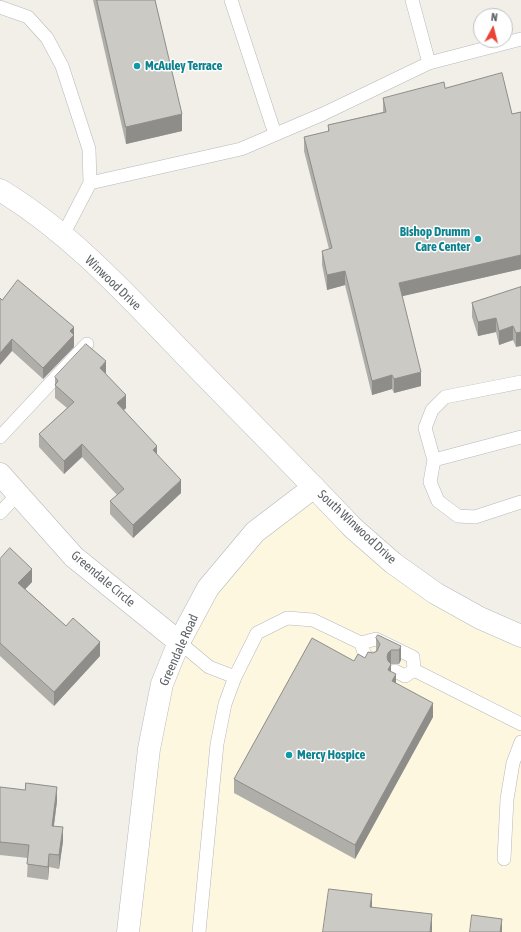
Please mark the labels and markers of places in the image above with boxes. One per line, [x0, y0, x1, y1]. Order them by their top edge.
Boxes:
place label: McAuley Terrace [145, 58, 222, 74]
marker: McAuley Terrace [132, 61, 142, 71]
place label: Bishop Drumm Care Center [400, 224, 470, 255]
marker: Bishop Drumm Care Center [473, 234, 483, 244]
place label: Mercy Hospice [297, 747, 366, 763]
marker: Mercy Hospice [284, 750, 294, 760]

